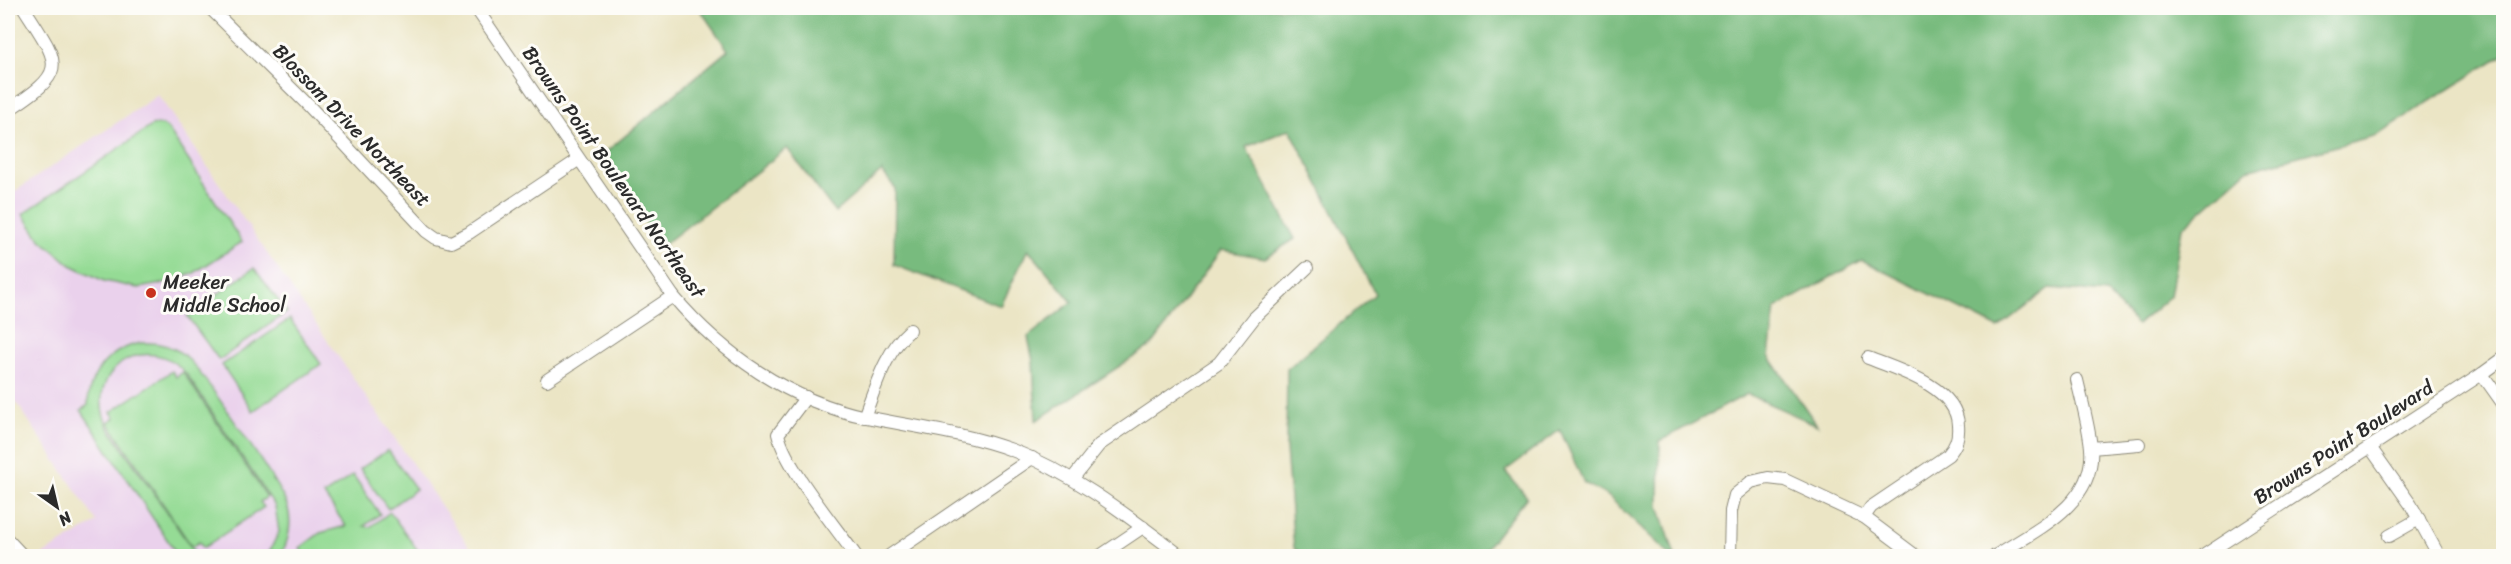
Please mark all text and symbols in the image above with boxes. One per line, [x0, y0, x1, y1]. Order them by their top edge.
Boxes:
street label: Blossom Drive Northeast [264, 35, 440, 215]
street label: Browns Point Boulevard Northeast [513, 39, 715, 307]
place label: Meeker Middle School [163, 265, 286, 323]
marker: Meeker Middle School [144, 286, 158, 300]
street label: Browns Point Boulevard [2246, 370, 2442, 514]
north arrow [27, 477, 87, 537]
text: N [52, 503, 79, 535]

